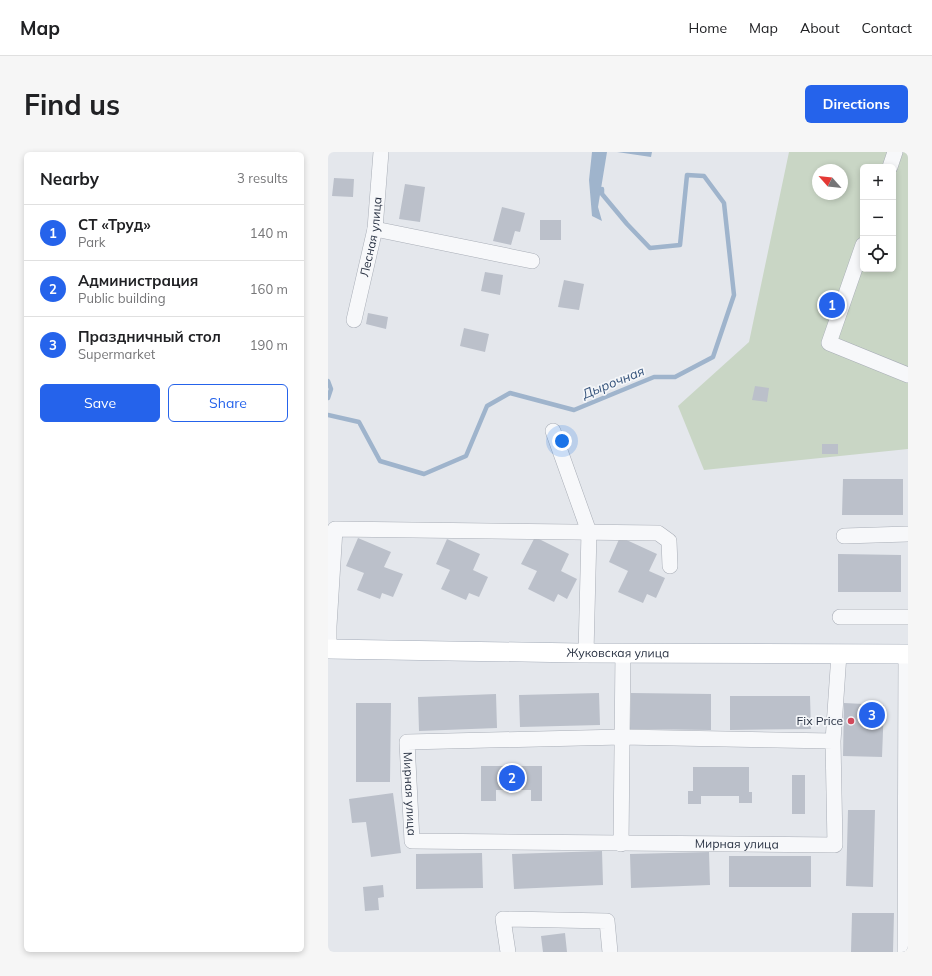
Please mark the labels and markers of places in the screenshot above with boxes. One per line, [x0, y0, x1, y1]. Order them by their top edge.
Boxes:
pin: 1 [819, 290, 845, 320]
pin: 3 [859, 700, 885, 730]
place label: Fix Price [797, 713, 843, 728]
marker: Fix Price [846, 716, 856, 726]
pin: 2 [499, 763, 525, 793]

